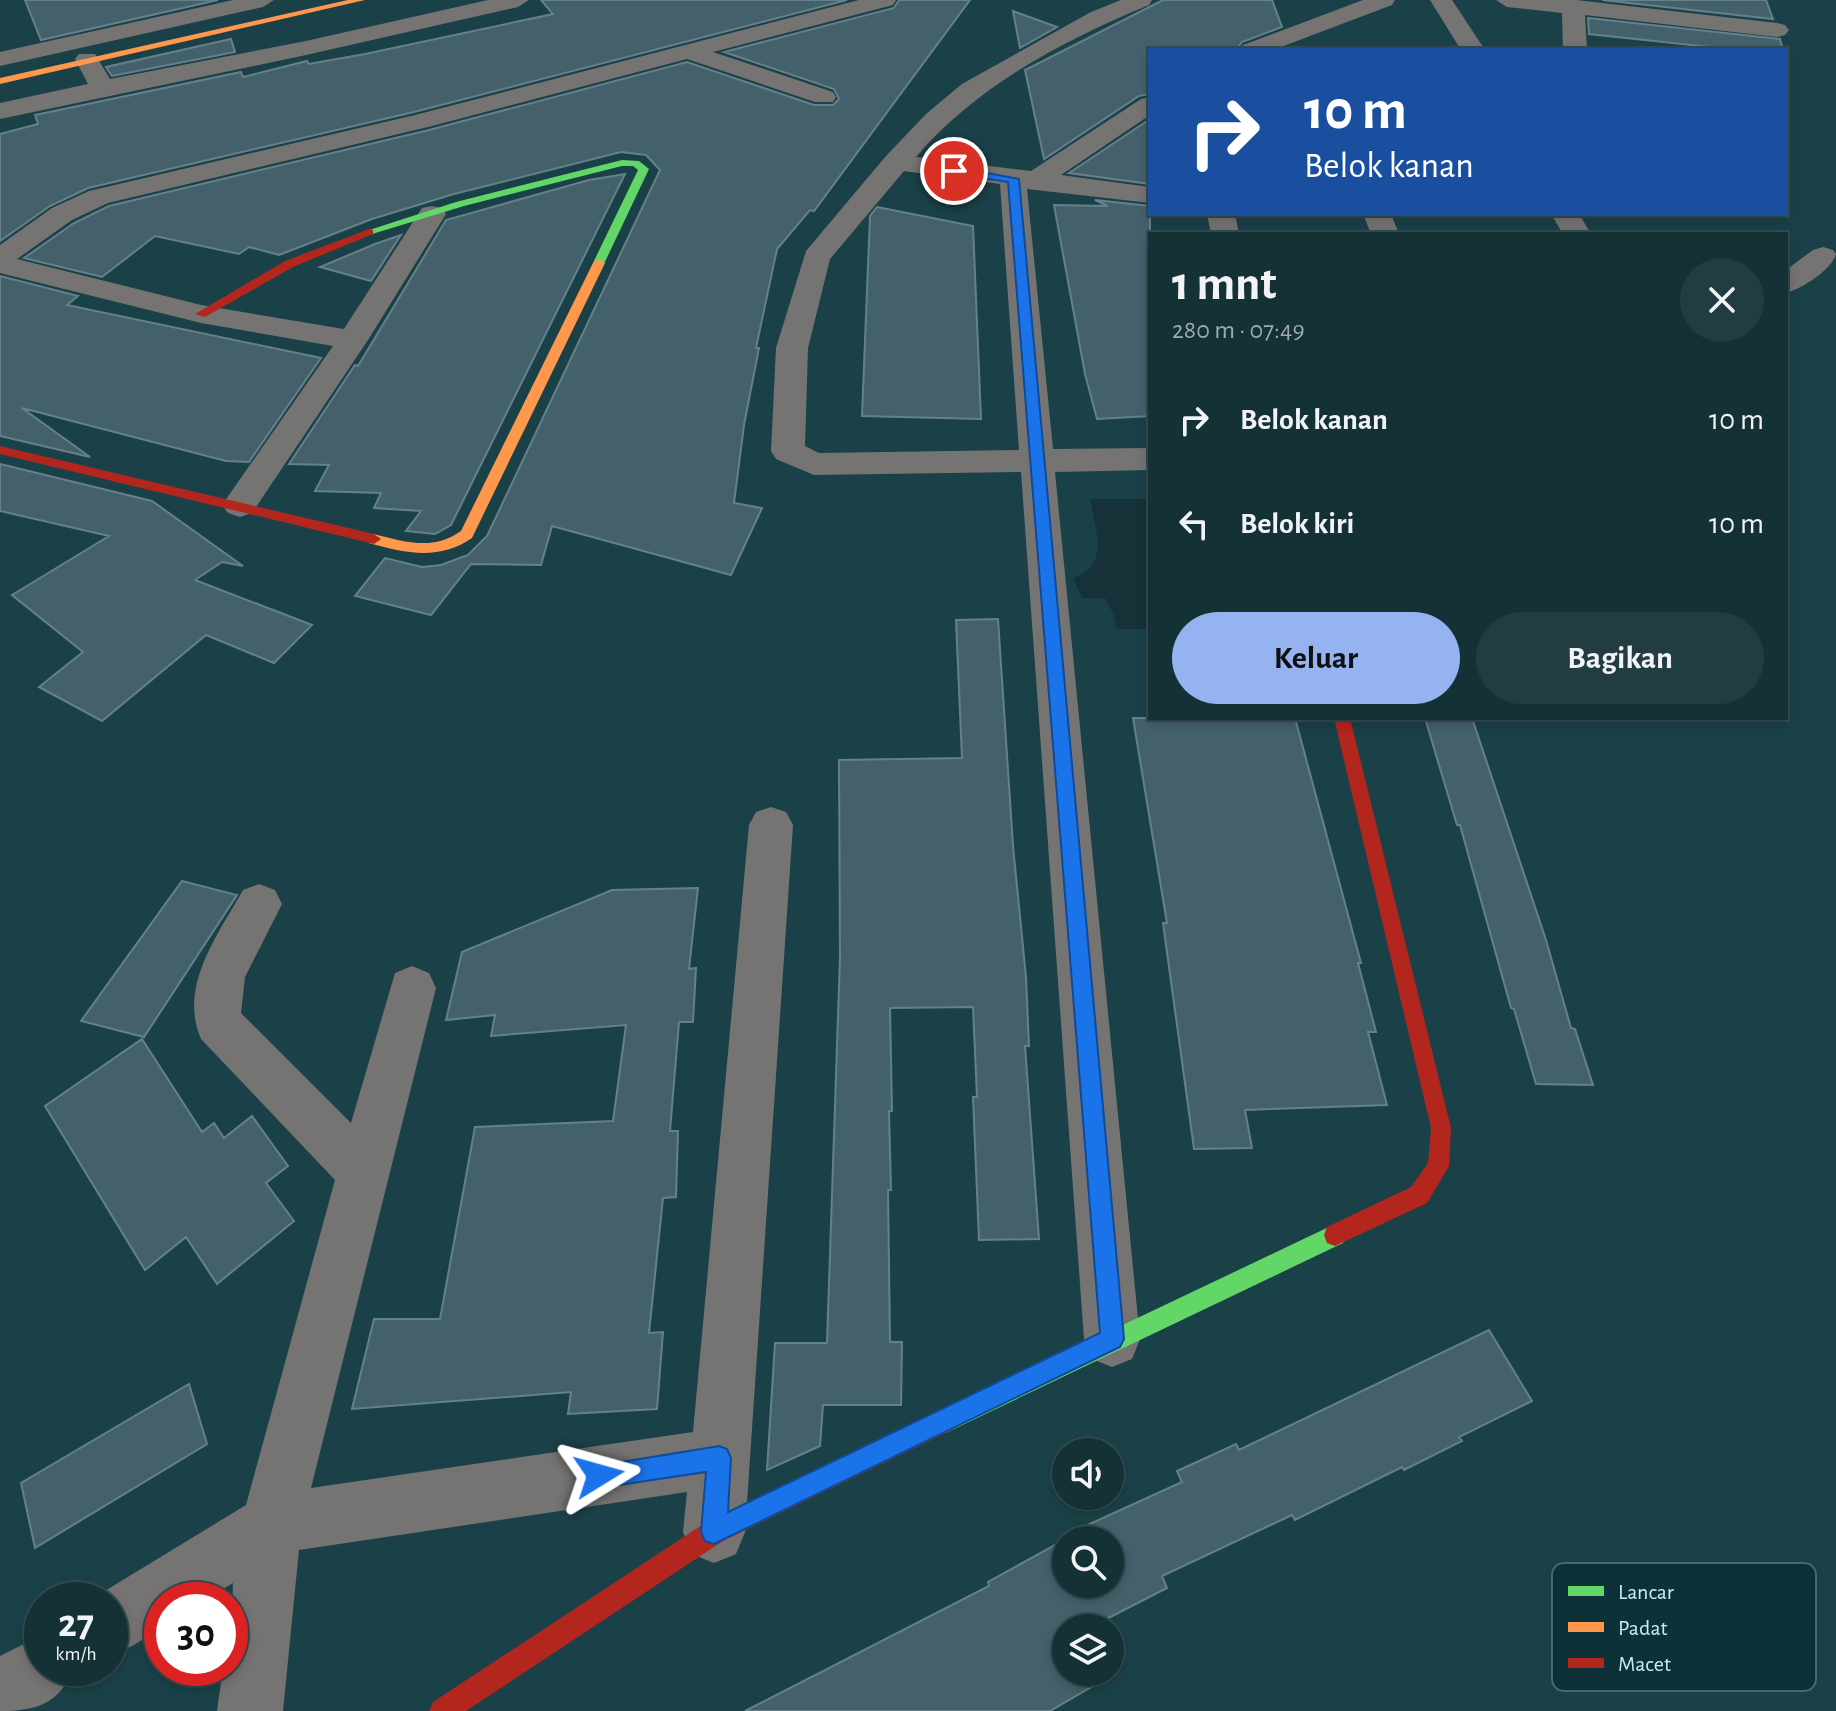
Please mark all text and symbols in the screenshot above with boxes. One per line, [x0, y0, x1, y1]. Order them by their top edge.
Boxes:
icon: right [1172, 80, 1276, 184]
text: 10 m [1304, 83, 1407, 139]
pin [920, 137, 988, 205]
text: Belok kanan [1304, 148, 1474, 184]
icon: arrive [932, 149, 976, 193]
button: close [1680, 258, 1764, 342]
text: 1 mnt [1172, 261, 1277, 309]
text: 280 m · 07:49 [1172, 317, 1305, 343]
icon: right [1172, 398, 1216, 442]
text: Belok kanan [1240, 405, 1388, 435]
text: 10 m [1709, 405, 1764, 435]
icon: left [1172, 502, 1216, 546]
text: Belok kiri [1240, 509, 1354, 539]
text: 10 m [1709, 509, 1764, 539]
button: Keluar [1172, 612, 1460, 704]
button: Bagikan [1476, 612, 1764, 704]
position arrow [557, 1433, 641, 1517]
map controls [1052, 1438, 1124, 1686]
button: sound [1052, 1438, 1124, 1510]
button: search [1052, 1526, 1124, 1598]
legend [1552, 1563, 1816, 1691]
text: Lancar [1618, 1581, 1674, 1603]
speed limit sign: 30 [144, 1582, 248, 1686]
text: 27 [58, 1604, 94, 1644]
button: layers [1052, 1614, 1124, 1686]
text: Padat [1618, 1617, 1668, 1639]
text: km/h [55, 1644, 97, 1664]
text: Macet [1618, 1653, 1671, 1675]

